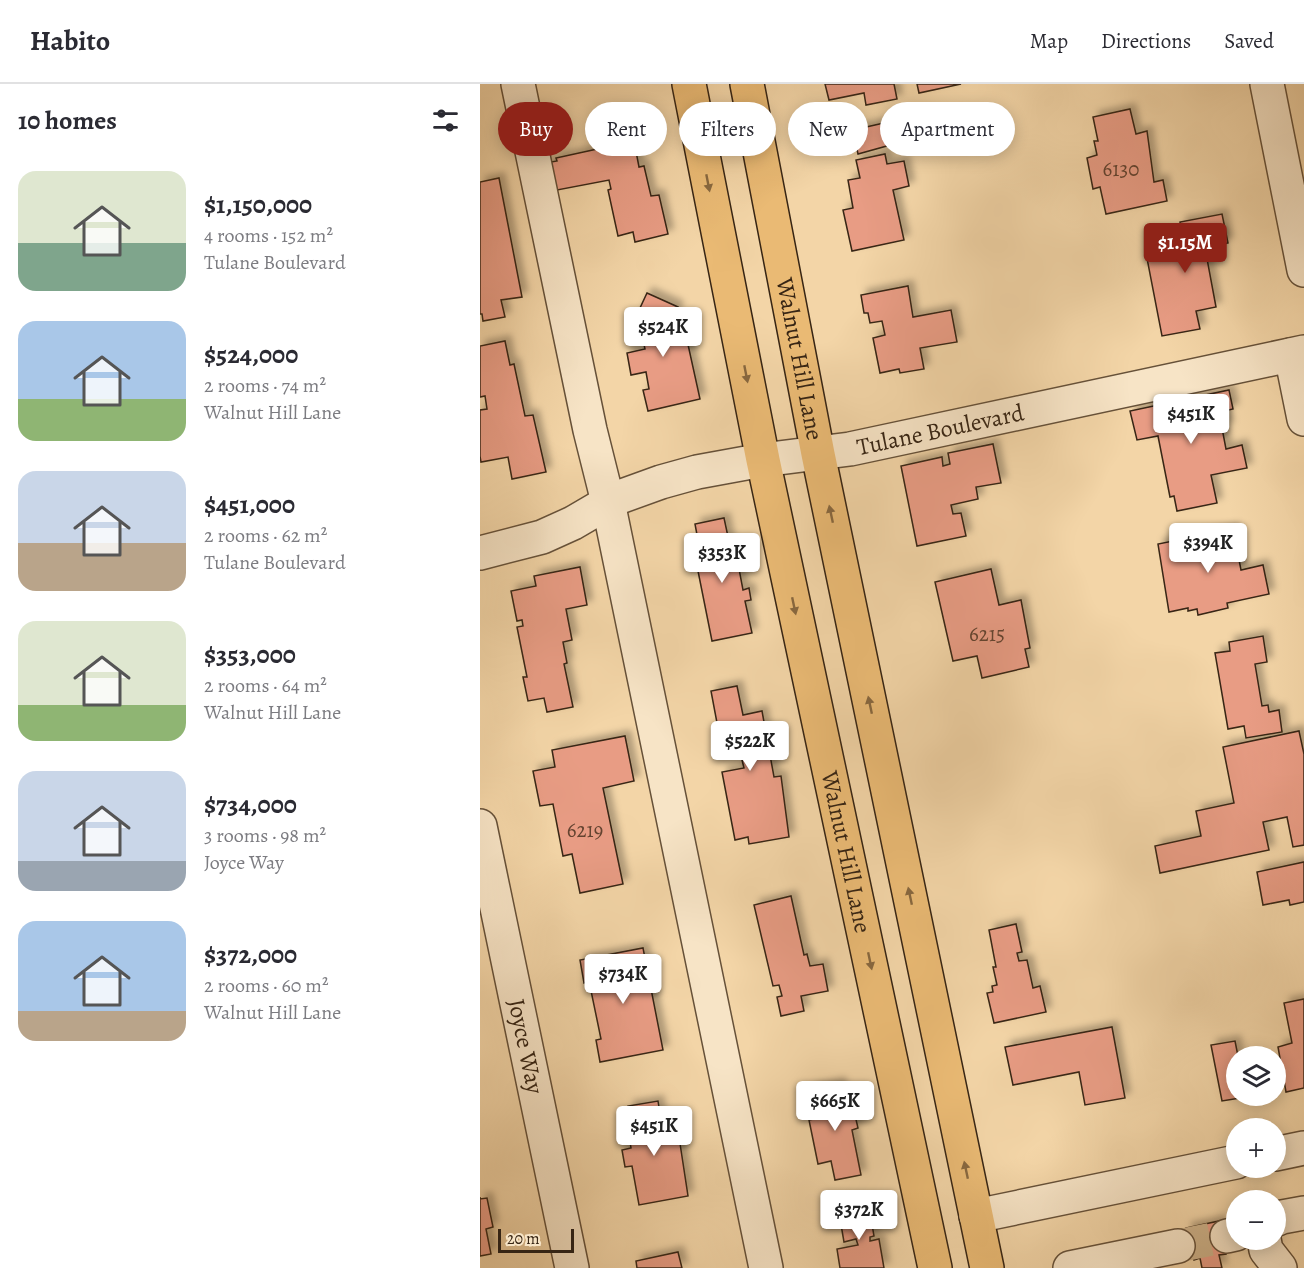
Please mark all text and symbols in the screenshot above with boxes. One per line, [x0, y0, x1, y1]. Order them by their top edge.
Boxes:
text: Habito [30, 22, 110, 60]
text: Map [1030, 27, 1068, 55]
text: Directions [1101, 27, 1191, 55]
text: Saved [1224, 27, 1274, 55]
chip: Buy [498, 102, 573, 156]
chip: Rent [585, 102, 667, 156]
chip: Filters [679, 102, 776, 156]
chip: New [788, 102, 868, 156]
chip: Apartment [880, 102, 1015, 156]
text: 10 homes [18, 103, 117, 138]
icon: filters [429, 104, 462, 137]
house number: 6130 [1103, 155, 1139, 183]
one-way arrow [704, 173, 713, 192]
text: $1,150,000 [204, 187, 312, 222]
icon: home [66, 195, 138, 267]
text: 4 rooms · 152 m² [204, 222, 333, 249]
pin: $1.15M [1136, 223, 1234, 274]
text: $1.15M [1158, 229, 1212, 256]
text: Tulane Boulevard [204, 249, 346, 276]
street label: Walnut Hill Lane [768, 274, 831, 443]
pin: $524K [621, 307, 705, 358]
text: $524K [638, 313, 688, 340]
text: $524,000 [204, 337, 298, 372]
icon: home [66, 345, 138, 417]
one-way arrow [742, 365, 751, 384]
text: 2 rooms · 74 m² [204, 372, 326, 399]
pin: $451K [1149, 394, 1233, 445]
street label: Tulane Boulevard [854, 396, 1027, 463]
text: Walnut Hill Lane [204, 399, 341, 426]
text: $451K [1167, 400, 1215, 427]
text: $451,000 [204, 487, 295, 522]
icon: home [66, 495, 138, 567]
one-way arrow [826, 505, 835, 524]
text: 2 rooms · 62 m² [204, 522, 327, 549]
pin: $394K [1166, 523, 1250, 574]
text: $394K [1183, 529, 1233, 556]
pin: $353K [680, 533, 764, 584]
text: $353K [698, 539, 746, 566]
text: Tulane Boulevard [204, 549, 346, 576]
one-way arrow [790, 597, 799, 616]
house number: 6215 [969, 620, 1005, 648]
text: $353,000 [204, 637, 296, 672]
icon: home [66, 645, 138, 717]
text: 2 rooms · 64 m² [204, 672, 327, 699]
one-way arrow [865, 696, 874, 715]
text: Walnut Hill Lane [204, 699, 341, 726]
pin: $522K [708, 721, 792, 772]
text: $522K [725, 727, 775, 754]
street label: Walnut Hill Lane [813, 767, 879, 936]
text: $734,000 [204, 787, 297, 822]
icon: home [66, 795, 138, 867]
house number: 6219 [567, 816, 603, 844]
text: 3 rooms · 98 m² [204, 822, 326, 849]
text: Joyce Way [204, 849, 284, 876]
one-way arrow [905, 887, 914, 906]
text: $372,000 [204, 937, 297, 972]
icon: home [66, 945, 138, 1017]
one-way arrow [865, 952, 875, 970]
pin: $734K [581, 954, 665, 1005]
text: $734K [599, 960, 648, 987]
text: 2 rooms · 60 m² [204, 972, 328, 999]
street label: Joyce Way [500, 996, 551, 1097]
text: Walnut Hill Lane [204, 999, 341, 1026]
map controls [1226, 1046, 1286, 1250]
button: layers [1226, 1046, 1286, 1106]
pin: $665K [793, 1081, 877, 1132]
text: $665K [810, 1087, 860, 1114]
pin: $451K [612, 1106, 696, 1157]
text: $451K [630, 1112, 678, 1139]
button: + [1226, 1118, 1286, 1178]
one-way arrow [961, 1160, 970, 1179]
pin: $372K [817, 1190, 901, 1241]
button: − [1226, 1190, 1286, 1250]
text: $372K [834, 1196, 884, 1223]
scale bar [498, 1226, 574, 1254]
text: 20 m [507, 1228, 540, 1250]

